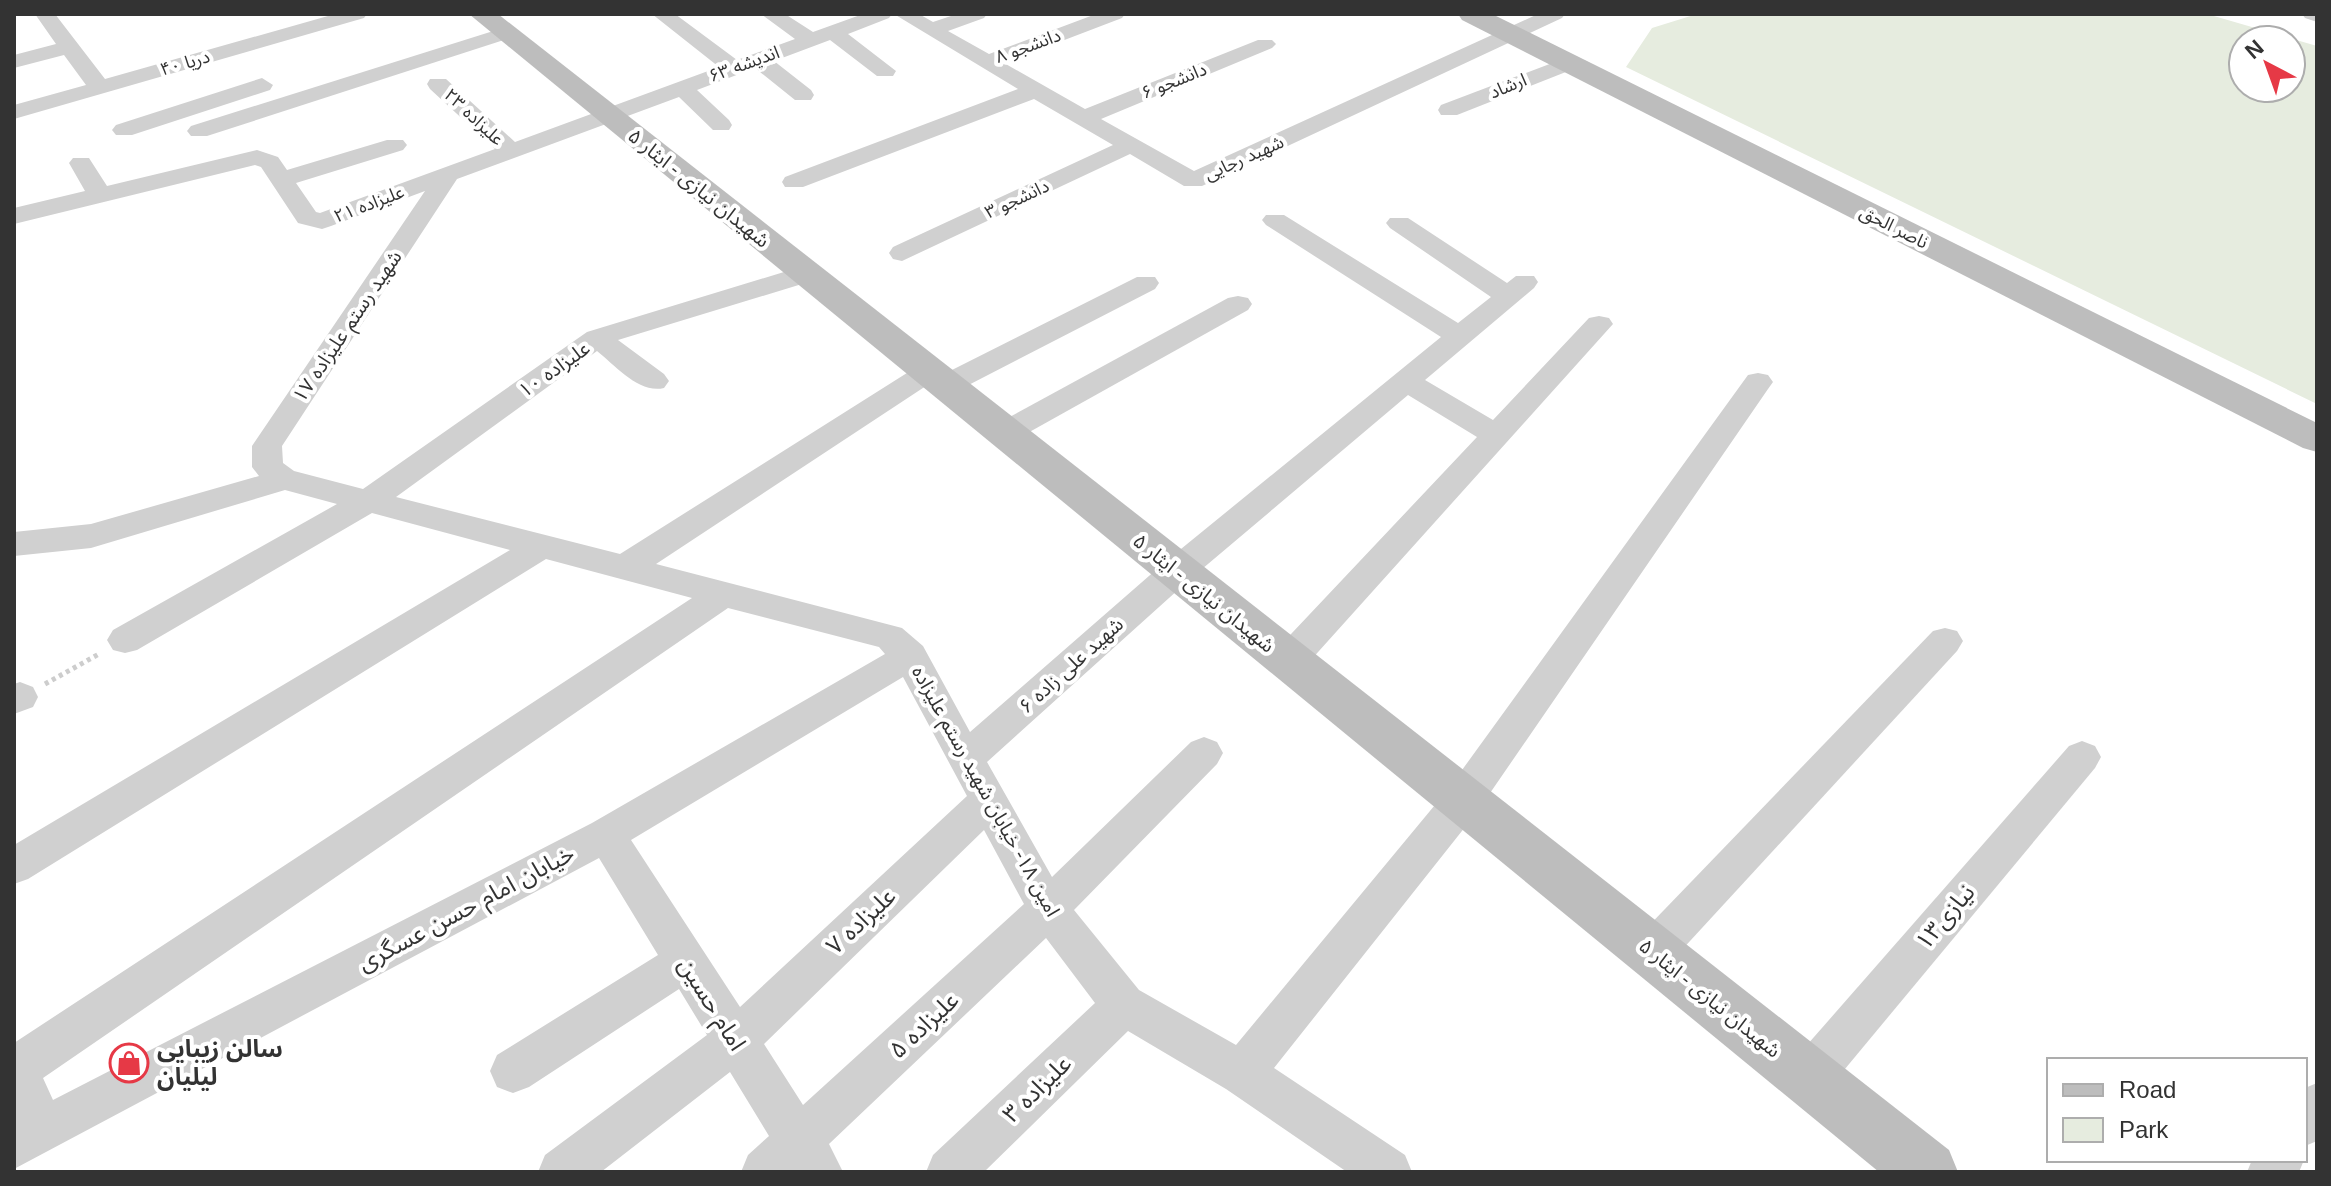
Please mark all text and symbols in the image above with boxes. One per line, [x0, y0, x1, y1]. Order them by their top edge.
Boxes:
north arrow [2227, 24, 2307, 104]
street label: دانشجو ۸ [992, 25, 1064, 68]
text: N [2240, 35, 2268, 64]
street label: اندیشه ۶۳ [706, 42, 782, 86]
street label: دریا ۴۰ [158, 46, 212, 81]
street label: دانشجو ۶ [1139, 59, 1210, 104]
street label: ارشاد [1486, 70, 1530, 103]
street label: علیزاده ۲۳ [440, 85, 508, 150]
street label: شهیدان نیازی - ایثار ۵ [623, 124, 774, 252]
street label: شهید رجایی [1201, 132, 1287, 185]
street label: دانشجو ۳ [982, 176, 1053, 223]
street label: علیزاده ۲۱ [331, 181, 407, 227]
street label: ناصر الحق [1856, 201, 1931, 253]
street label: ۱۷ شهید رستم علیزاده [288, 246, 409, 408]
street label: علیزاده ۱۰ [514, 337, 594, 402]
street label: شهیدان نیازی - ایثار ۵ [1128, 529, 1279, 657]
street label: شهید علی زاده ۶ [1015, 613, 1128, 718]
street label: امین ۱۸- خيابان شهيد رستم عليزاده [904, 662, 1064, 922]
street label: خیابان امام حسن عسگری [353, 839, 581, 981]
street label: نیازی۱۳ [1910, 879, 1980, 955]
street label: علیزاده ۷ [821, 882, 901, 960]
street label: شهیدان نیازی - ایثار ۵ [1634, 934, 1785, 1062]
street label: امام حسین [669, 952, 752, 1058]
street label: علیزاده ۵ [884, 986, 964, 1064]
place label: سالن زیبایی لیلیان [157, 1035, 283, 1091]
shop icon: سالن زیبایی لیلیان [108, 1042, 150, 1084]
street label: علیزاده ۳ [997, 1050, 1077, 1128]
legend [2047, 1058, 2307, 1162]
text: Road [2119, 1076, 2176, 1103]
text: Park [2119, 1116, 2169, 1143]

